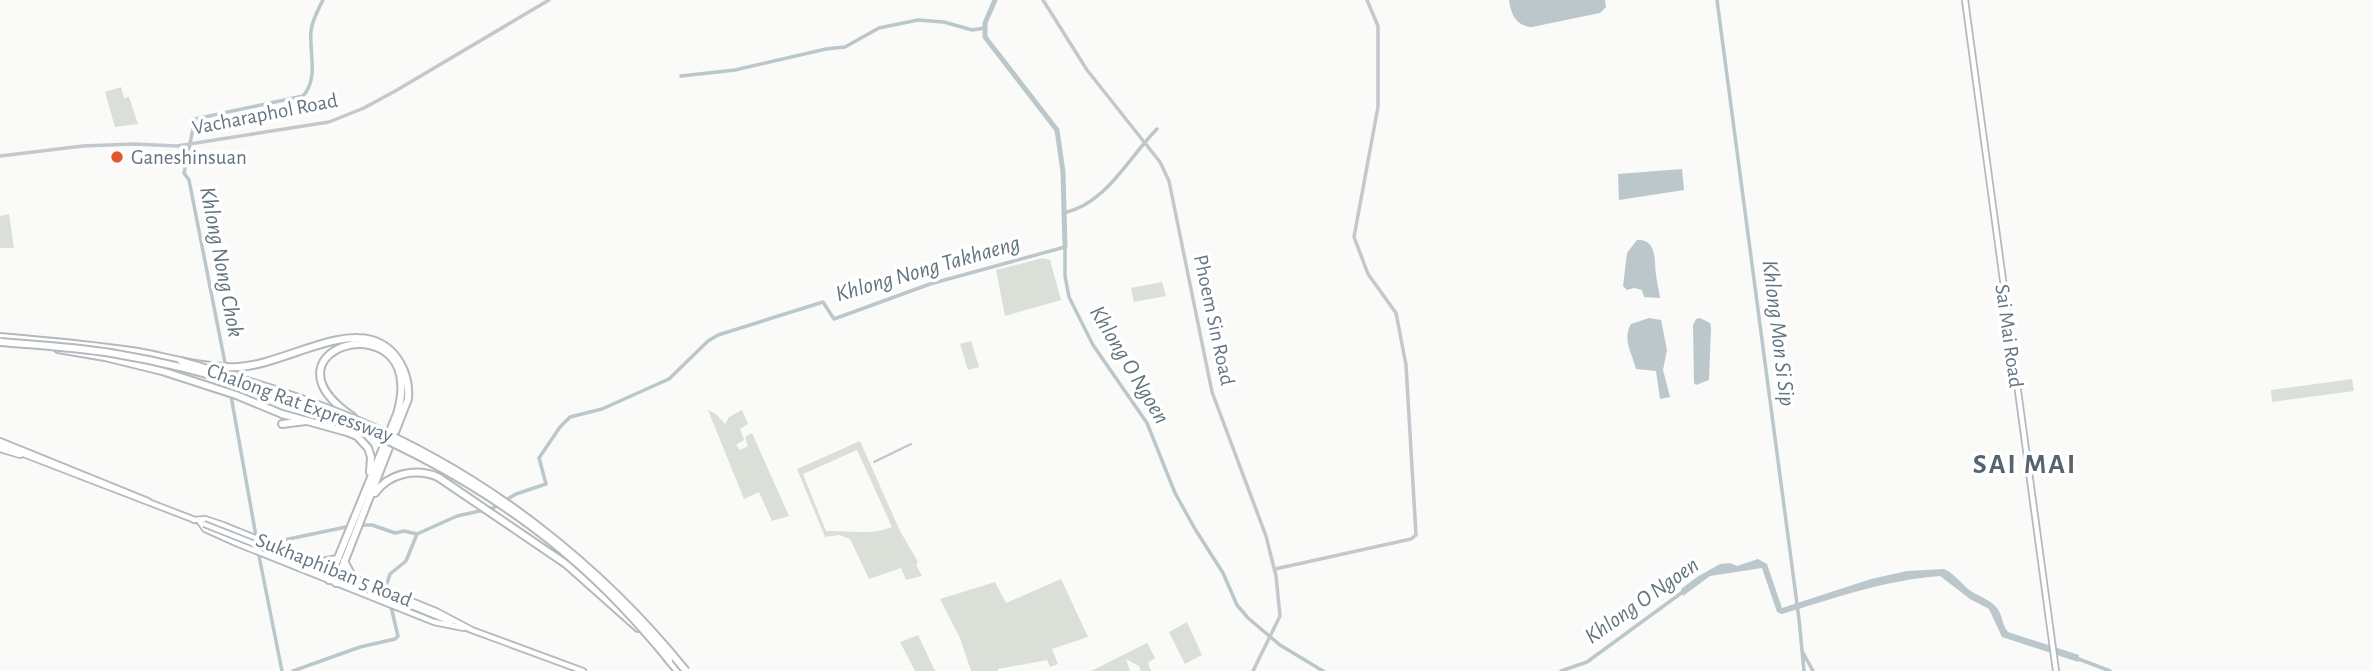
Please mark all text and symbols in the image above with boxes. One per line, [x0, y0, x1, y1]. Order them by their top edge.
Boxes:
street label: Vacharaphol Road [191, 90, 340, 138]
place label: Ganeshinsuan [131, 147, 247, 168]
marker: Ganeshinsuan [109, 149, 125, 165]
water label: Khlong Nong Chok [195, 185, 247, 340]
water label: Khlong Nong Takhaeng [833, 232, 1023, 306]
street label: Phoem Sin Road [1190, 253, 1238, 387]
water label: Khlong Mon Si Sip [1758, 259, 1798, 407]
street label: Sai Mai Road [1991, 283, 2027, 389]
water label: Khlong O Ngoen [1085, 302, 1173, 428]
street label: Chalong Rat Expressway [204, 360, 396, 446]
district label: SAI MAI [1973, 451, 2077, 479]
street label: Sukhaphiban 5 Road [253, 529, 415, 611]
water label: Khlong O Ngoen [1581, 553, 1703, 649]

